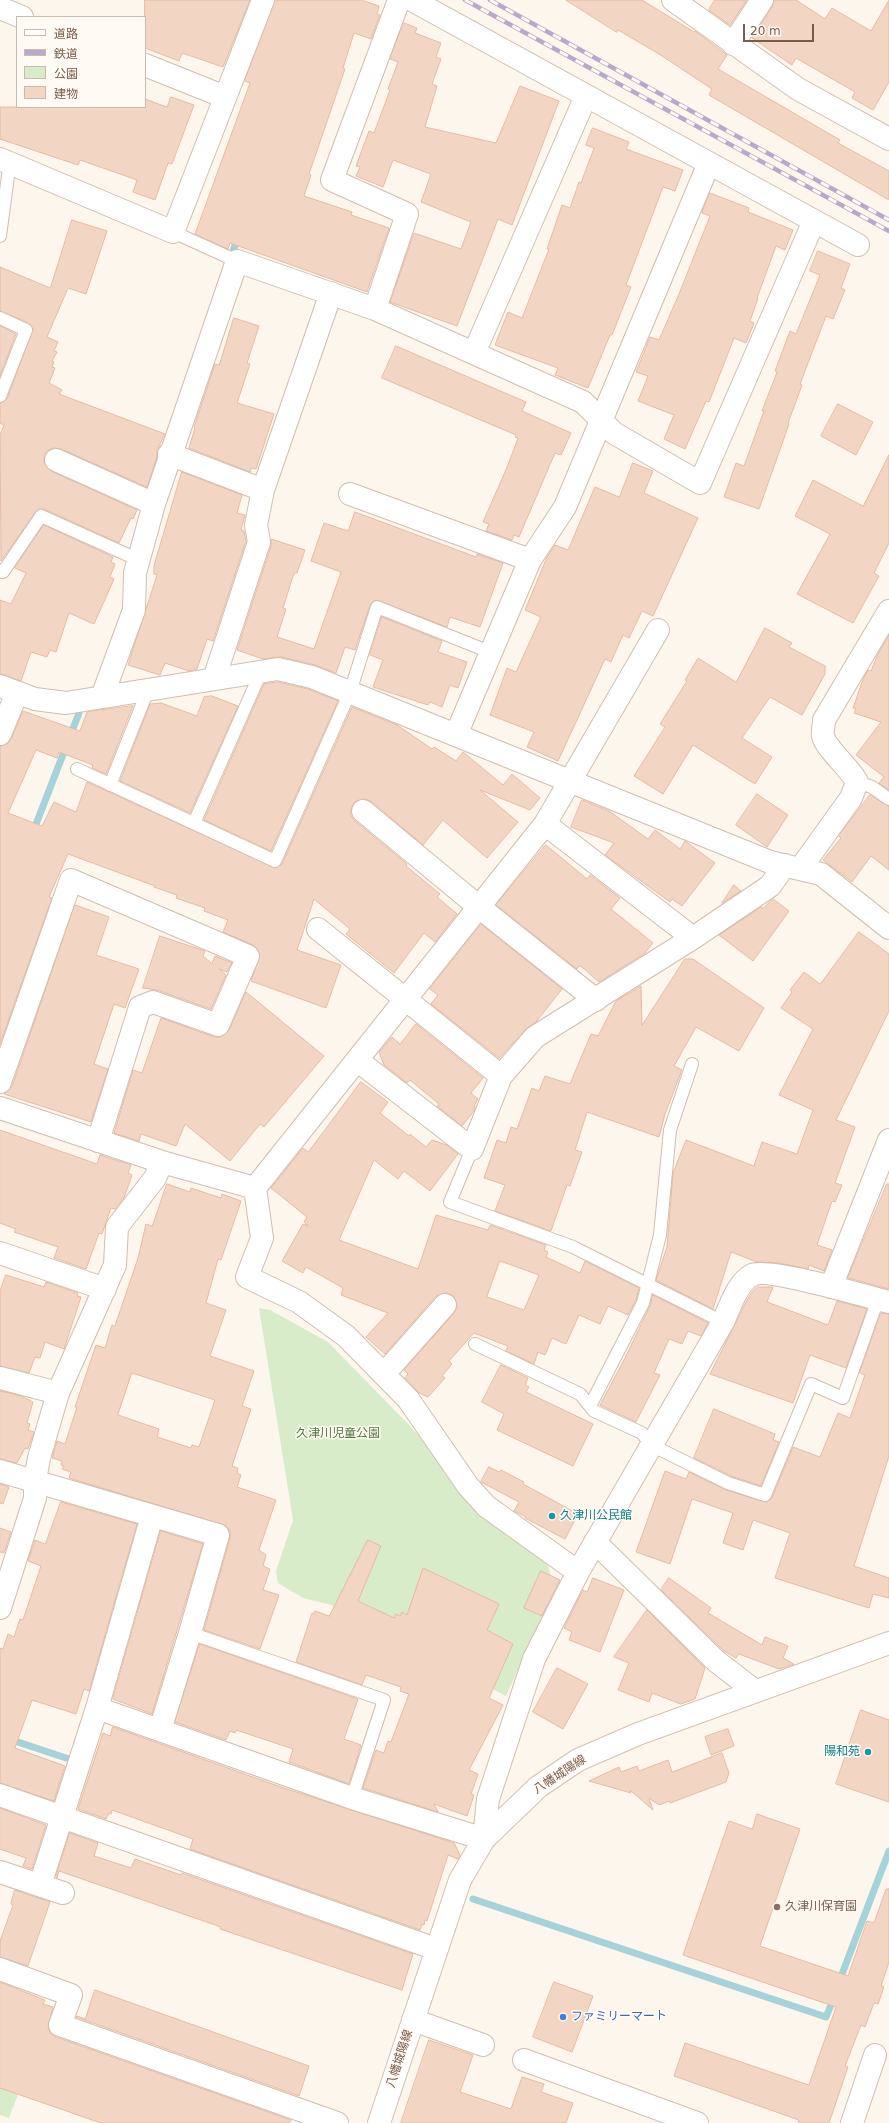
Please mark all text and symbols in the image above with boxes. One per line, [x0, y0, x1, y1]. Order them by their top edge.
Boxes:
legend [16, 16, 146, 108]
scale bar [745, 16, 816, 42]
text: 20 m [750, 24, 781, 38]
text: 道路 [54, 27, 78, 41]
text: 鉄道 [54, 47, 78, 61]
text: 公園 [54, 67, 78, 81]
text: 建物 [54, 87, 78, 101]
park label: 久津川児童公園 [296, 1427, 380, 1441]
place label: 久津川公民館 [560, 1509, 632, 1523]
marker: 久津川公民館 [547, 1511, 557, 1521]
place label: 陽和苑 [824, 1745, 860, 1759]
marker: 陽和苑 [863, 1747, 873, 1757]
street label: 八幡城陽線 [531, 1753, 589, 1797]
place label: 久津川保育園 [785, 1900, 857, 1914]
marker: 久津川保育園 [772, 1902, 782, 1912]
place label: ファミリーマート [571, 2010, 667, 2024]
marker: ファミリーマート [558, 2012, 568, 2022]
street label: 八幡城陽線 [384, 2028, 416, 2090]

